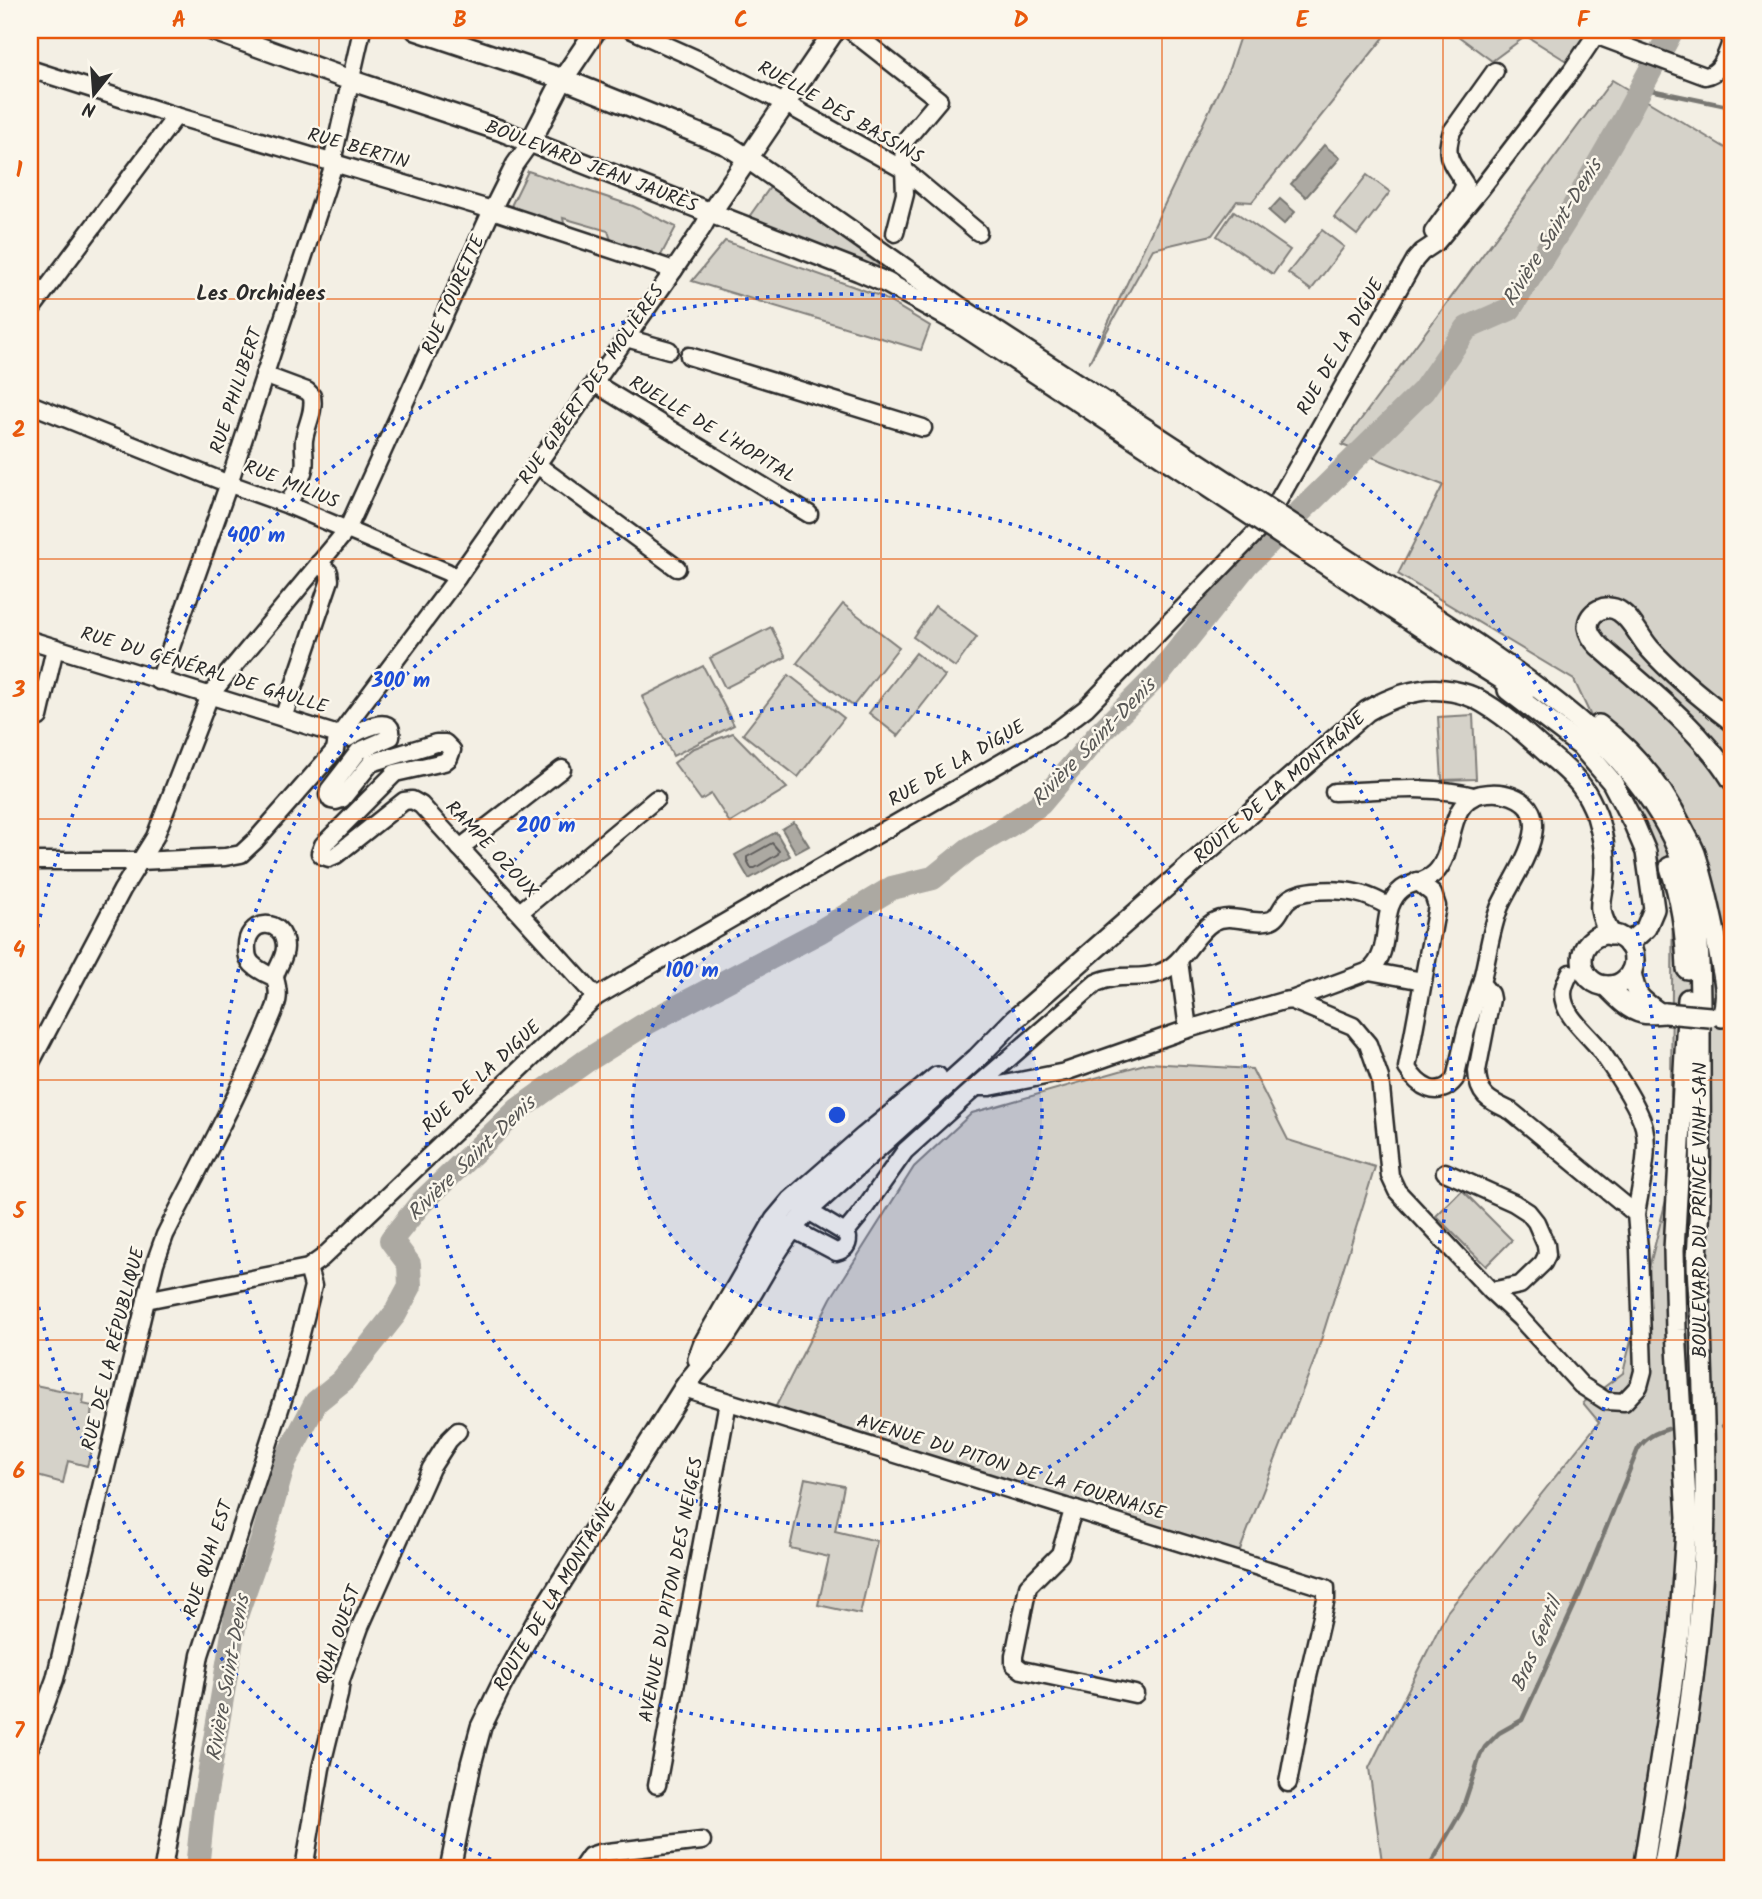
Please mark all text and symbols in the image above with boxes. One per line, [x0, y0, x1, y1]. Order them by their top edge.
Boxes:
text: A [172, 3, 186, 39]
text: B [453, 3, 467, 39]
text: C [734, 3, 748, 39]
text: D [1013, 3, 1029, 39]
text: E [1296, 3, 1310, 39]
text: F [1577, 3, 1591, 39]
street label: RUELLE DES BASSINS [752, 53, 928, 173]
north arrow [60, 60, 130, 130]
text: N [79, 92, 100, 124]
street label: BOULEVARD JEAN JAURÈS [480, 113, 702, 221]
street label: RUE BERTIN [304, 120, 412, 178]
water label: Rivière Saint-Denis [1494, 151, 1613, 313]
text: 1 [16, 153, 23, 189]
street label: RUE TOURETTE [414, 230, 494, 360]
street label: RUE DE LA DIGUE [1290, 272, 1393, 421]
district label: Les Orchidees [196, 278, 326, 311]
street label: RUE GIBERT DES MOLIÈRES [511, 279, 673, 491]
street label: RUE PHILIBERT [203, 322, 272, 458]
street label: RUELLE DE L'HOPITAL [623, 368, 801, 492]
text: 2 [12, 413, 26, 449]
street label: RUE MILIUS [239, 452, 343, 518]
text: 400 m [227, 520, 285, 553]
street label: RUE DU GÉNÉRAL DE GAULLE [77, 619, 332, 723]
text: 300 m [371, 665, 430, 698]
water label: Rivière Saint-Denis [1024, 670, 1166, 815]
text: 3 [12, 673, 26, 709]
street label: ROUTE DE LA MONTAGNE [1187, 704, 1374, 872]
street label: RUE DE LA DIGUE [883, 712, 1032, 815]
street label: RAMPE OZOUX [437, 794, 545, 906]
text: 200 m [516, 810, 576, 843]
text: 4 [13, 933, 26, 969]
text: 100 m [665, 955, 719, 988]
street label: RUE DE LA DIGUE [415, 1013, 549, 1140]
street label: BOULEVARD DU PRINCE VINH-SAN [1686, 1062, 1716, 1358]
water label: Rivière Saint-Denis [400, 1087, 545, 1229]
centre of rings [825, 1103, 849, 1127]
text: 5 [12, 1194, 27, 1230]
street label: RUE DE LA RÉPUBLIQUE [74, 1243, 154, 1454]
street label: AVENUE DU PITON DE LA FOURNAISE [853, 1407, 1170, 1530]
text: 6 [13, 1454, 25, 1490]
street label: AVENUE DU PITON DES NEIGES [632, 1455, 712, 1725]
street label: ROUTE DE LA MONTAGNE [486, 1492, 626, 1697]
street label: RUE QUAI EST [176, 1495, 243, 1621]
street label: QUAI OUEST [308, 1580, 371, 1689]
water label: Bras Gentil [1502, 1589, 1573, 1697]
water label: Rivière Saint-Denis [198, 1590, 260, 1764]
text: 7 [14, 1714, 26, 1750]

